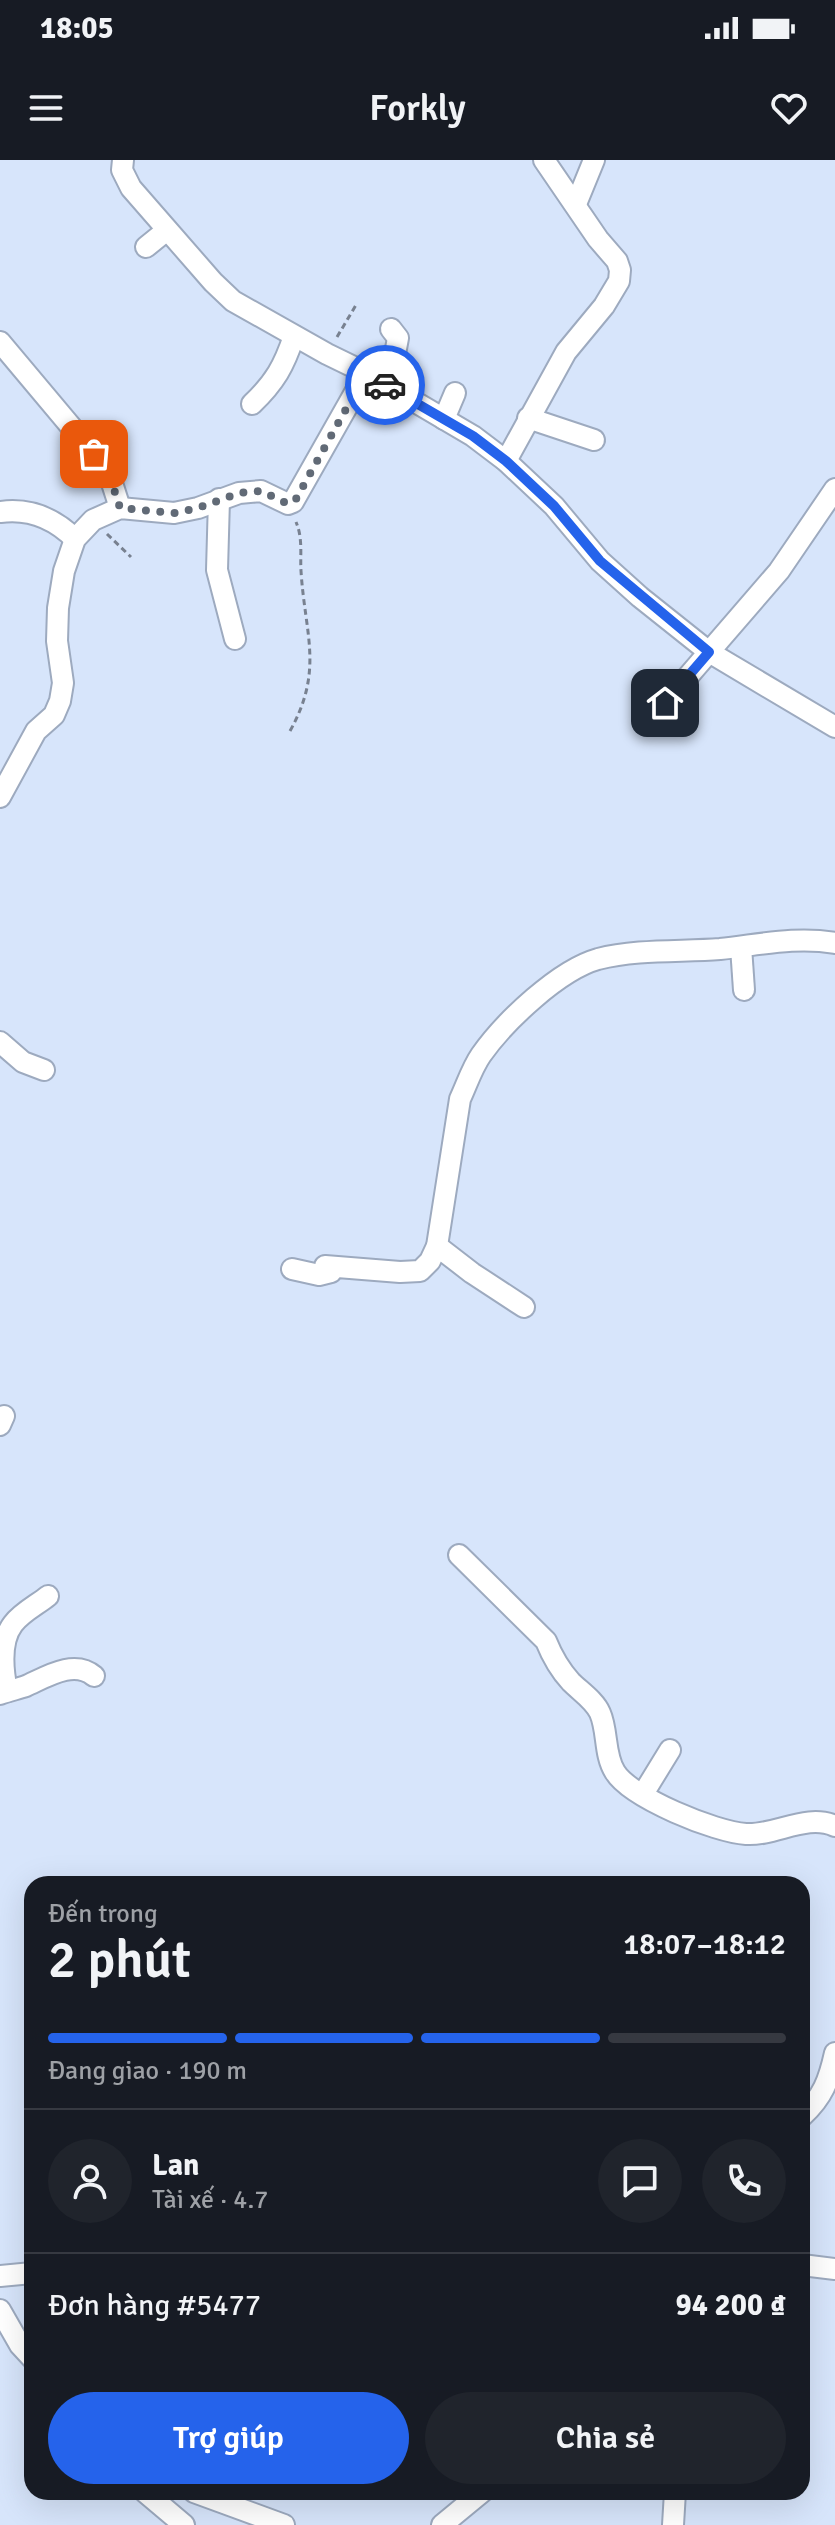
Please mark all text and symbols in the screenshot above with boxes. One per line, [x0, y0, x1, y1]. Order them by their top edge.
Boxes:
text: 18:05 [40, 10, 114, 47]
icon: menu [24, 86, 68, 130]
text: Forkly [369, 86, 466, 131]
icon: heart [767, 86, 811, 130]
courier [345, 345, 425, 425]
icon: car [363, 363, 407, 407]
pin [60, 420, 128, 488]
icon: bag [72, 432, 116, 476]
pin [631, 669, 699, 737]
icon: home [643, 681, 687, 725]
text: Đến trong [48, 1898, 158, 1930]
text: 18:07–18:12 [623, 1926, 786, 1963]
text: 2 phút [48, 1928, 191, 1992]
text: Đang giao · 190 m [48, 2055, 247, 2087]
button: person [48, 2139, 132, 2223]
button: chat [598, 2139, 682, 2223]
button: phone [702, 2139, 786, 2223]
text: Lan [152, 2147, 199, 2184]
text: Tài xế · 4.7 [152, 2184, 268, 2216]
text: Đơn hàng #5477 [48, 2287, 261, 2324]
text: 94 200 ₫ [676, 2287, 786, 2324]
button: Trợ giúp [48, 2392, 409, 2484]
button: Chia sẻ [425, 2392, 786, 2484]

